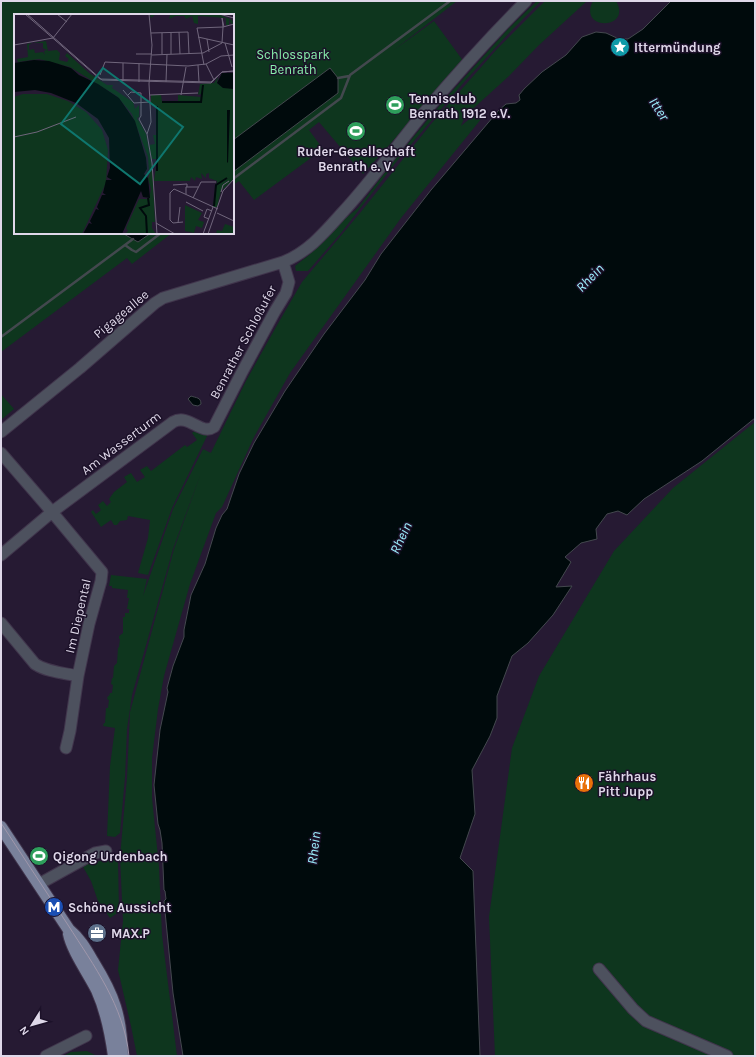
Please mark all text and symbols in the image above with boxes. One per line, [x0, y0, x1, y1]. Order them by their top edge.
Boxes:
inset map [14, 14, 234, 234]
place icon: Ittermündung [609, 36, 631, 58]
place label: Ittermündung [634, 40, 721, 55]
park label: Schlosspark Benrath [256, 47, 330, 77]
place label: Tennisclub Benrath 1912 e.V. [409, 91, 511, 121]
sports icon: Tennisclub Benrath 1912 e.V. [384, 94, 406, 116]
water label: Itter [645, 94, 673, 125]
sports icon: Ruder-Gesellschaft Benrath e. V. [345, 120, 367, 142]
place label: Ruder-Gesellschaft Benrath e. V. [297, 144, 415, 174]
water label: Rhein [572, 260, 608, 296]
street label: Benrather Schloßufer [207, 282, 279, 401]
street label: Pigageallee [90, 286, 152, 341]
street label: Am Wasserturm [78, 408, 164, 478]
water label: Rhein [386, 519, 416, 557]
street label: Im Diepental [62, 577, 94, 655]
place label: Fährhaus Pitt Jupp [598, 769, 656, 799]
restaurant icon: Fährhaus Pitt Jupp [573, 772, 595, 794]
water label: Rhein [304, 830, 324, 866]
sports icon: Qigong Urdenbach [28, 845, 50, 867]
place label: Qigong Urdenbach [53, 849, 168, 864]
metro station icon: Schöne Aussicht [43, 896, 65, 918]
place label: Schöne Aussicht [68, 900, 171, 915]
office icon: MAX.P [86, 922, 108, 944]
place label: MAX.P [111, 926, 150, 941]
north arrow [12, 1005, 52, 1045]
text: N [17, 1024, 32, 1038]

